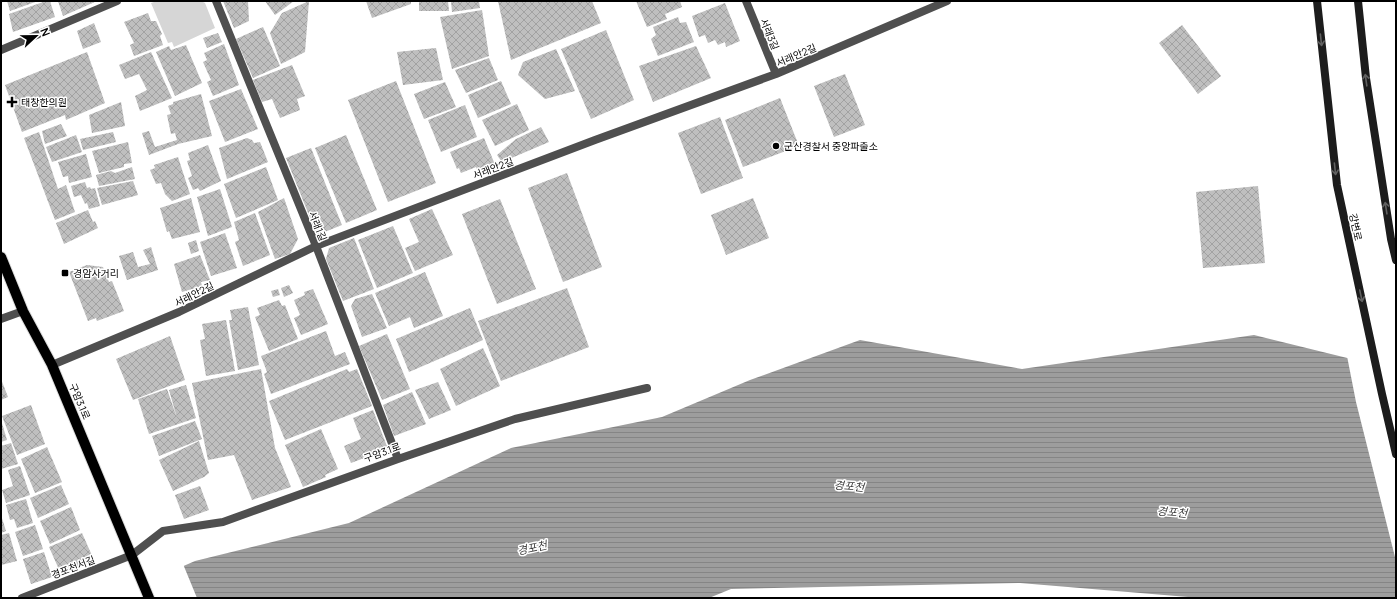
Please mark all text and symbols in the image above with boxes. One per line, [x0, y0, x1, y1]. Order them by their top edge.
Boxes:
north arrow [16, 16, 56, 56]
street label: 서래3길 [757, 16, 783, 52]
text: N [37, 26, 54, 39]
one-way arrow [1317, 33, 1325, 46]
street label: 서래안2길 [774, 40, 818, 70]
one-way arrow [1362, 74, 1370, 87]
place label: 태창한의원 [21, 95, 67, 109]
marker: 태창한의원 [6, 96, 18, 108]
place label: 군산경찰서 중앙파출소 [784, 139, 878, 153]
marker: 군산경찰서 중앙파출소 [771, 141, 781, 151]
street label: 서래안2길 [471, 154, 515, 182]
one-way arrow [1332, 162, 1339, 175]
one-way arrow [1382, 202, 1390, 215]
street label: 서래1길 [306, 209, 330, 243]
street label: 강변로 [1346, 212, 1366, 242]
place label: 경암사거리 [73, 266, 119, 280]
marker: 경암사거리 [60, 268, 70, 278]
street label: 서래안2길 [172, 278, 216, 310]
one-way arrow [1357, 290, 1365, 303]
street label: 구암3.1로 [66, 381, 94, 421]
street label: 구암3.1로 [362, 439, 402, 465]
water label: 경포천 [833, 477, 867, 494]
water label: 경포천 [1156, 503, 1190, 520]
water label: 경포천 [515, 537, 550, 558]
street label: 경포천서길 [49, 552, 97, 582]

